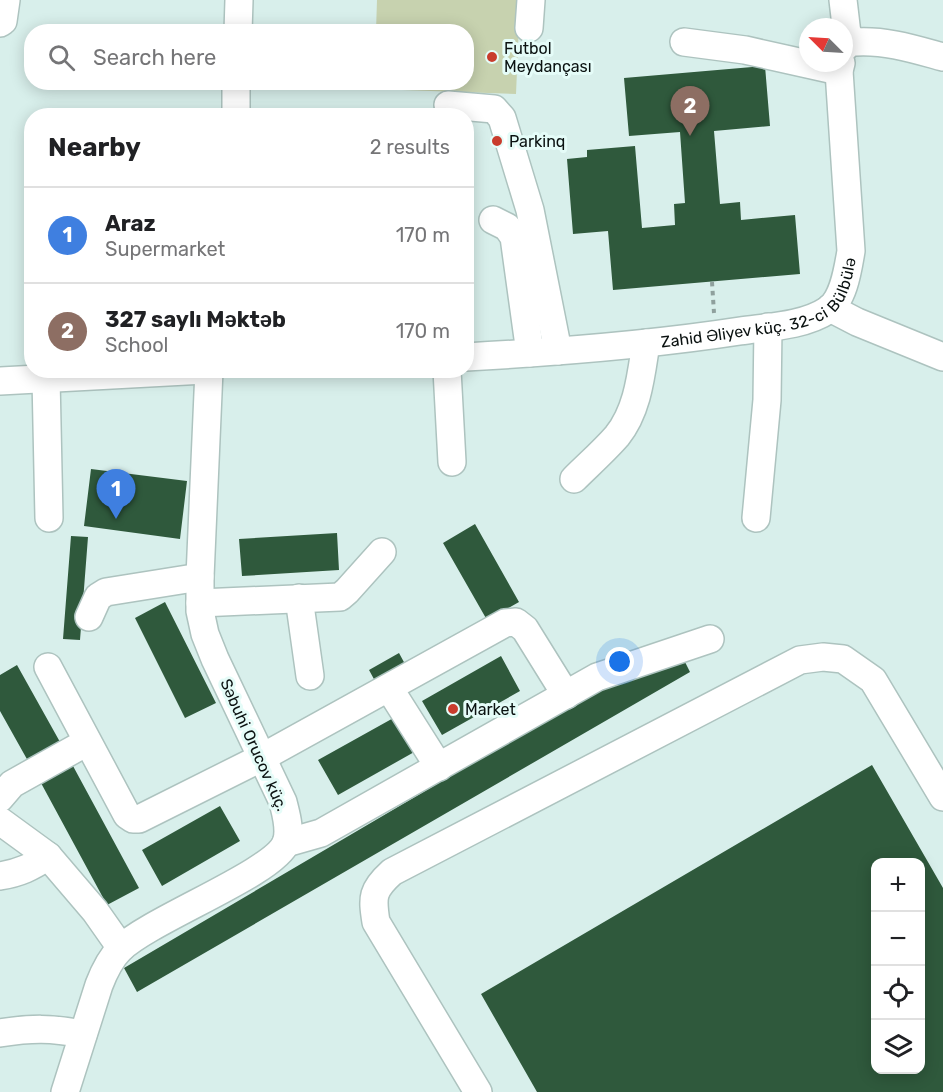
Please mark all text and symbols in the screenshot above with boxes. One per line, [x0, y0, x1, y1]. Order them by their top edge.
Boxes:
north arrow [799, 18, 853, 72]
search box [24, 24, 474, 90]
place label: Futbol Meydançası [504, 39, 592, 76]
icon: search [45, 41, 78, 74]
text: Search here [93, 44, 216, 71]
marker: Futbol Meydançası [485, 50, 499, 64]
pin: 2 [670, 86, 710, 136]
text: Nearby [48, 132, 141, 163]
place label: Parkinq [509, 132, 565, 151]
marker: Parkinq [490, 134, 504, 148]
text: 2 results [370, 135, 450, 159]
text: Araz [105, 210, 156, 237]
text: 1 [63, 223, 72, 247]
text: 170 m [396, 223, 450, 247]
text: Supermarket [105, 237, 225, 261]
street label: Zahid Əliyev küç. 32-ci Bülbülə [660, 256, 859, 351]
text: 327 saylı Məktəb [105, 306, 286, 333]
text: 2 [61, 319, 74, 343]
text: 170 m [396, 319, 450, 343]
text: School [105, 333, 168, 357]
pin: 1 [96, 470, 136, 519]
your location [605, 647, 634, 676]
street label: Səbuhi Orucov küç. [216, 676, 292, 814]
place label: Market [465, 700, 516, 719]
marker: Market [446, 702, 460, 716]
map controls [871, 858, 925, 1074]
button: + [871, 858, 925, 912]
button: − [871, 912, 925, 966]
button: locate [871, 966, 925, 1020]
button: layers [871, 1020, 925, 1074]

